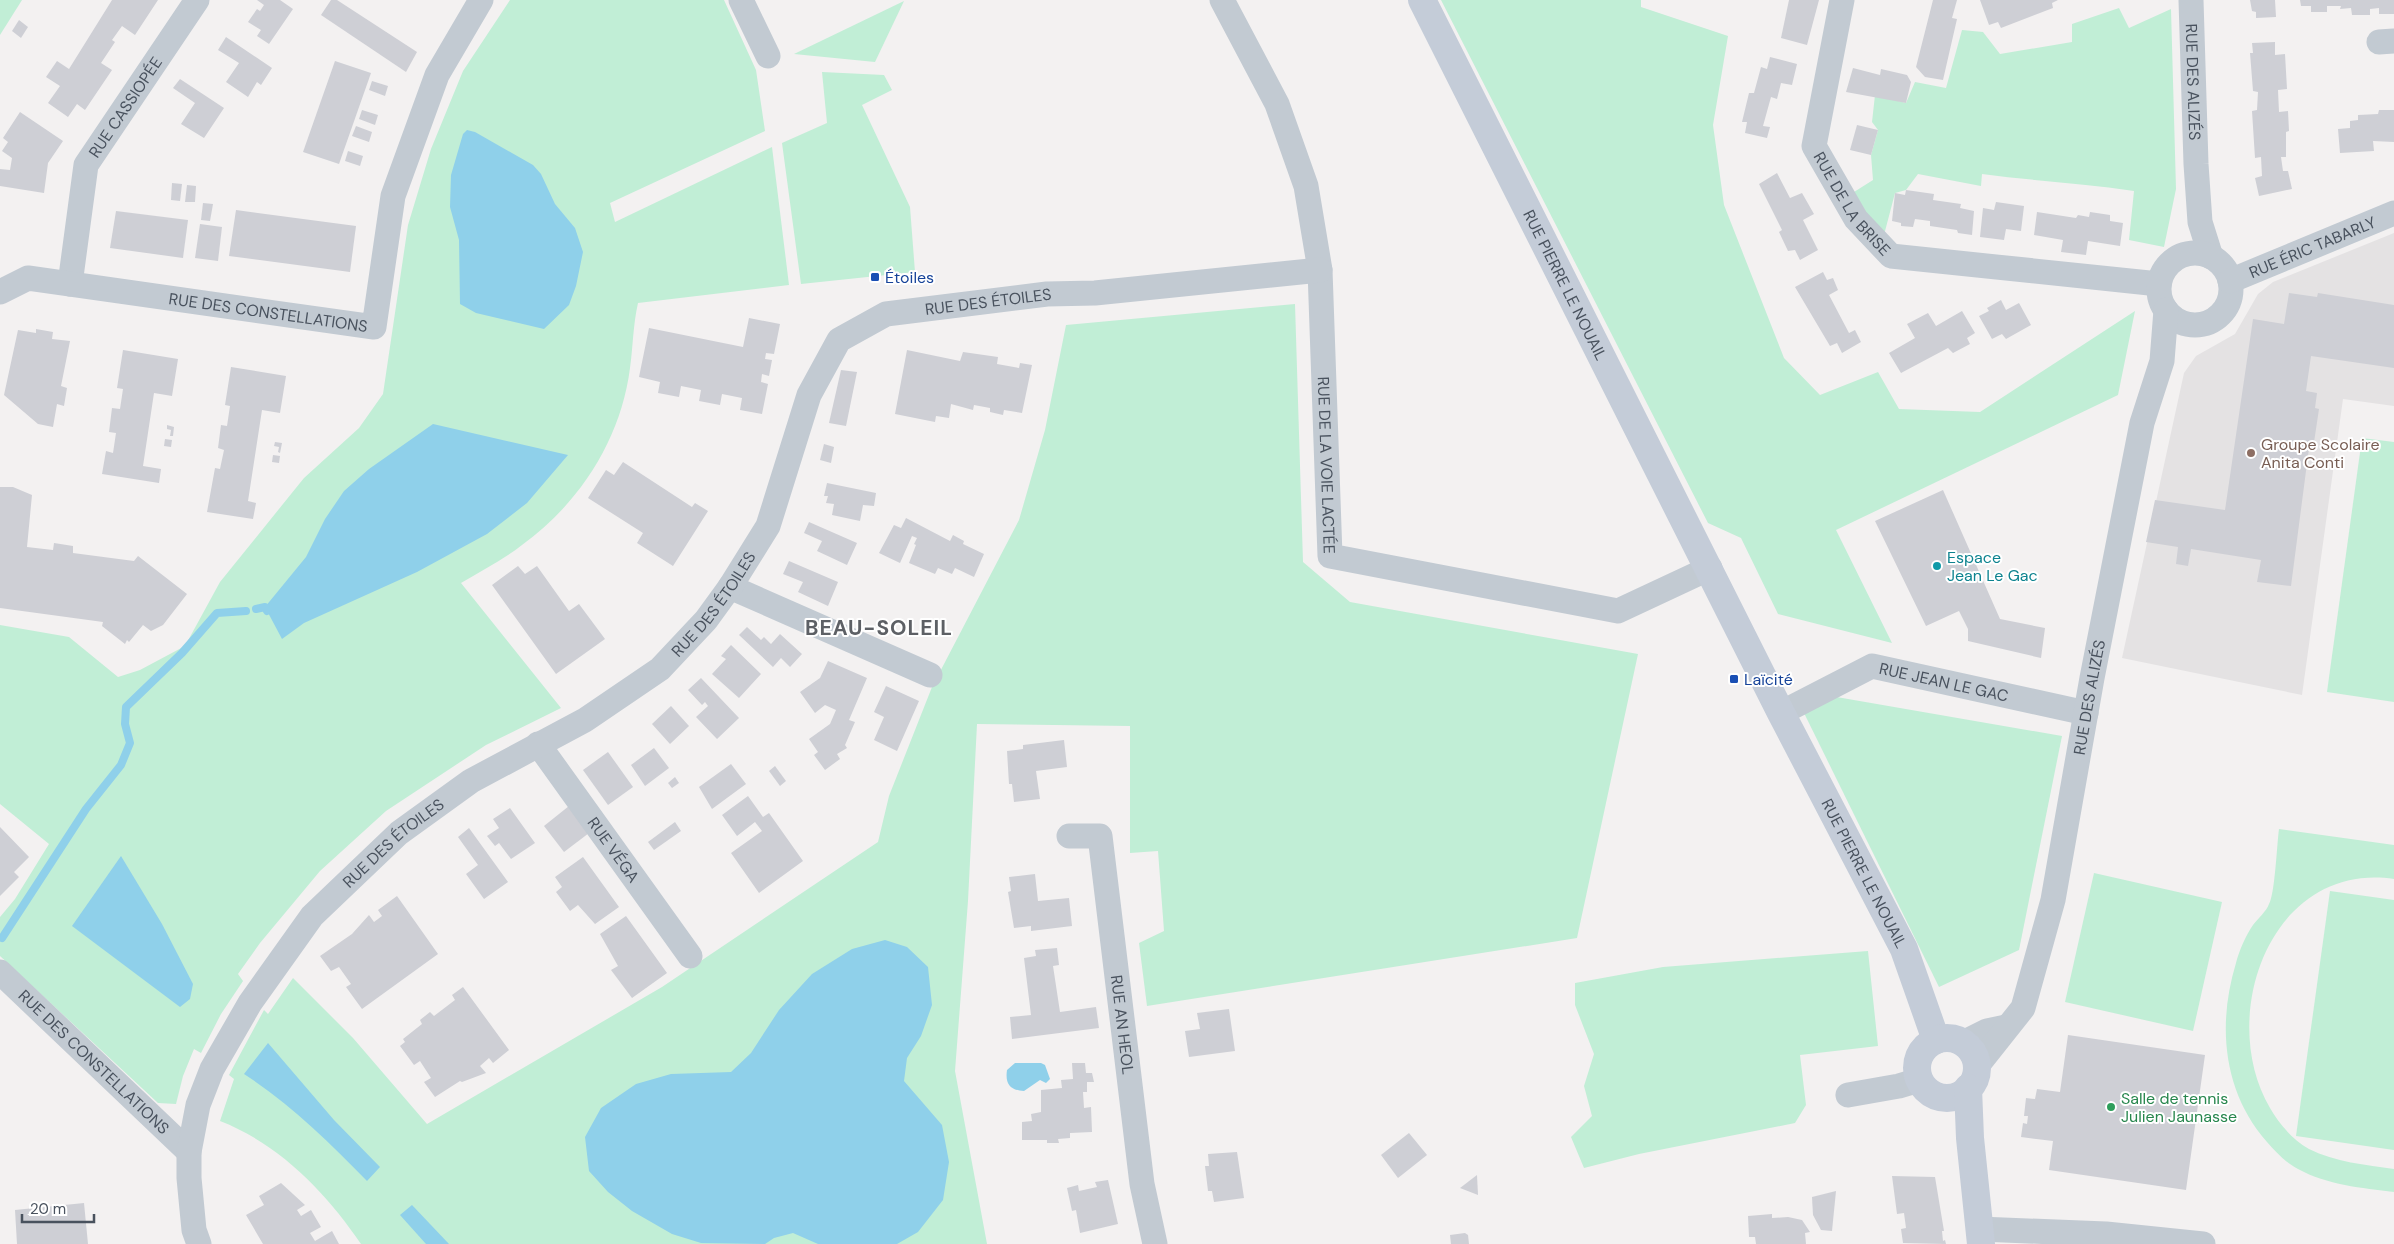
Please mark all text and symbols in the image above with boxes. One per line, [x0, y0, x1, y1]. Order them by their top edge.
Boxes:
street label: RUE DES ALIZÉS [2181, 23, 2206, 141]
street label: RUE CASSIOPÉE [84, 52, 166, 161]
street label: RUE DE LA BRISE [1809, 148, 1895, 260]
street label: RUE PIERRE LE NOUAIL [1519, 206, 1612, 364]
street label: RUE ÉRIC TABARLY [2246, 211, 2379, 283]
place label: Étoiles [885, 267, 934, 288]
marker: Étoiles [869, 271, 881, 283]
street label: RUE DES ÉTOILES [924, 283, 1053, 320]
street label: RUE DES CONSTELLATIONS [168, 288, 369, 336]
street label: RUE DE LA VOIE LACTÉE [1313, 376, 1340, 554]
place label: Groupe Scolaire Anita Conti [2261, 434, 2380, 473]
marker: Groupe Scolaire Anita Conti [2245, 447, 2257, 459]
street label: RUE DES ÉTOILES [667, 547, 760, 661]
place label: Espace Jean Le Gac [1947, 547, 2038, 586]
marker: Espace Jean Le Gac [1931, 560, 1943, 572]
district label: BEAU-SOLEIL [805, 614, 953, 642]
street label: RUE DES ALIZÉS [2068, 638, 2110, 757]
street label: RUE JEAN LE GAC [1877, 657, 2010, 706]
place label: Laïcité [1744, 669, 1793, 690]
marker: Laïcité [1728, 673, 1740, 685]
street label: RUE DES ÉTOILES [338, 794, 448, 892]
street label: RUE PIERRE LE NOUAIL [1817, 795, 1912, 952]
street label: RUE VÉGA [583, 813, 645, 887]
street label: RUE AN HEOL [1106, 974, 1139, 1076]
street label: RUE DES CONSTELLATIONS [14, 985, 174, 1138]
place label: Salle de tennis Julien Jaunasse [2121, 1088, 2237, 1127]
marker: Salle de tennis Julien Jaunasse [2105, 1101, 2117, 1113]
scale bar [22, 1192, 95, 1224]
text: 20 m [30, 1199, 66, 1219]

